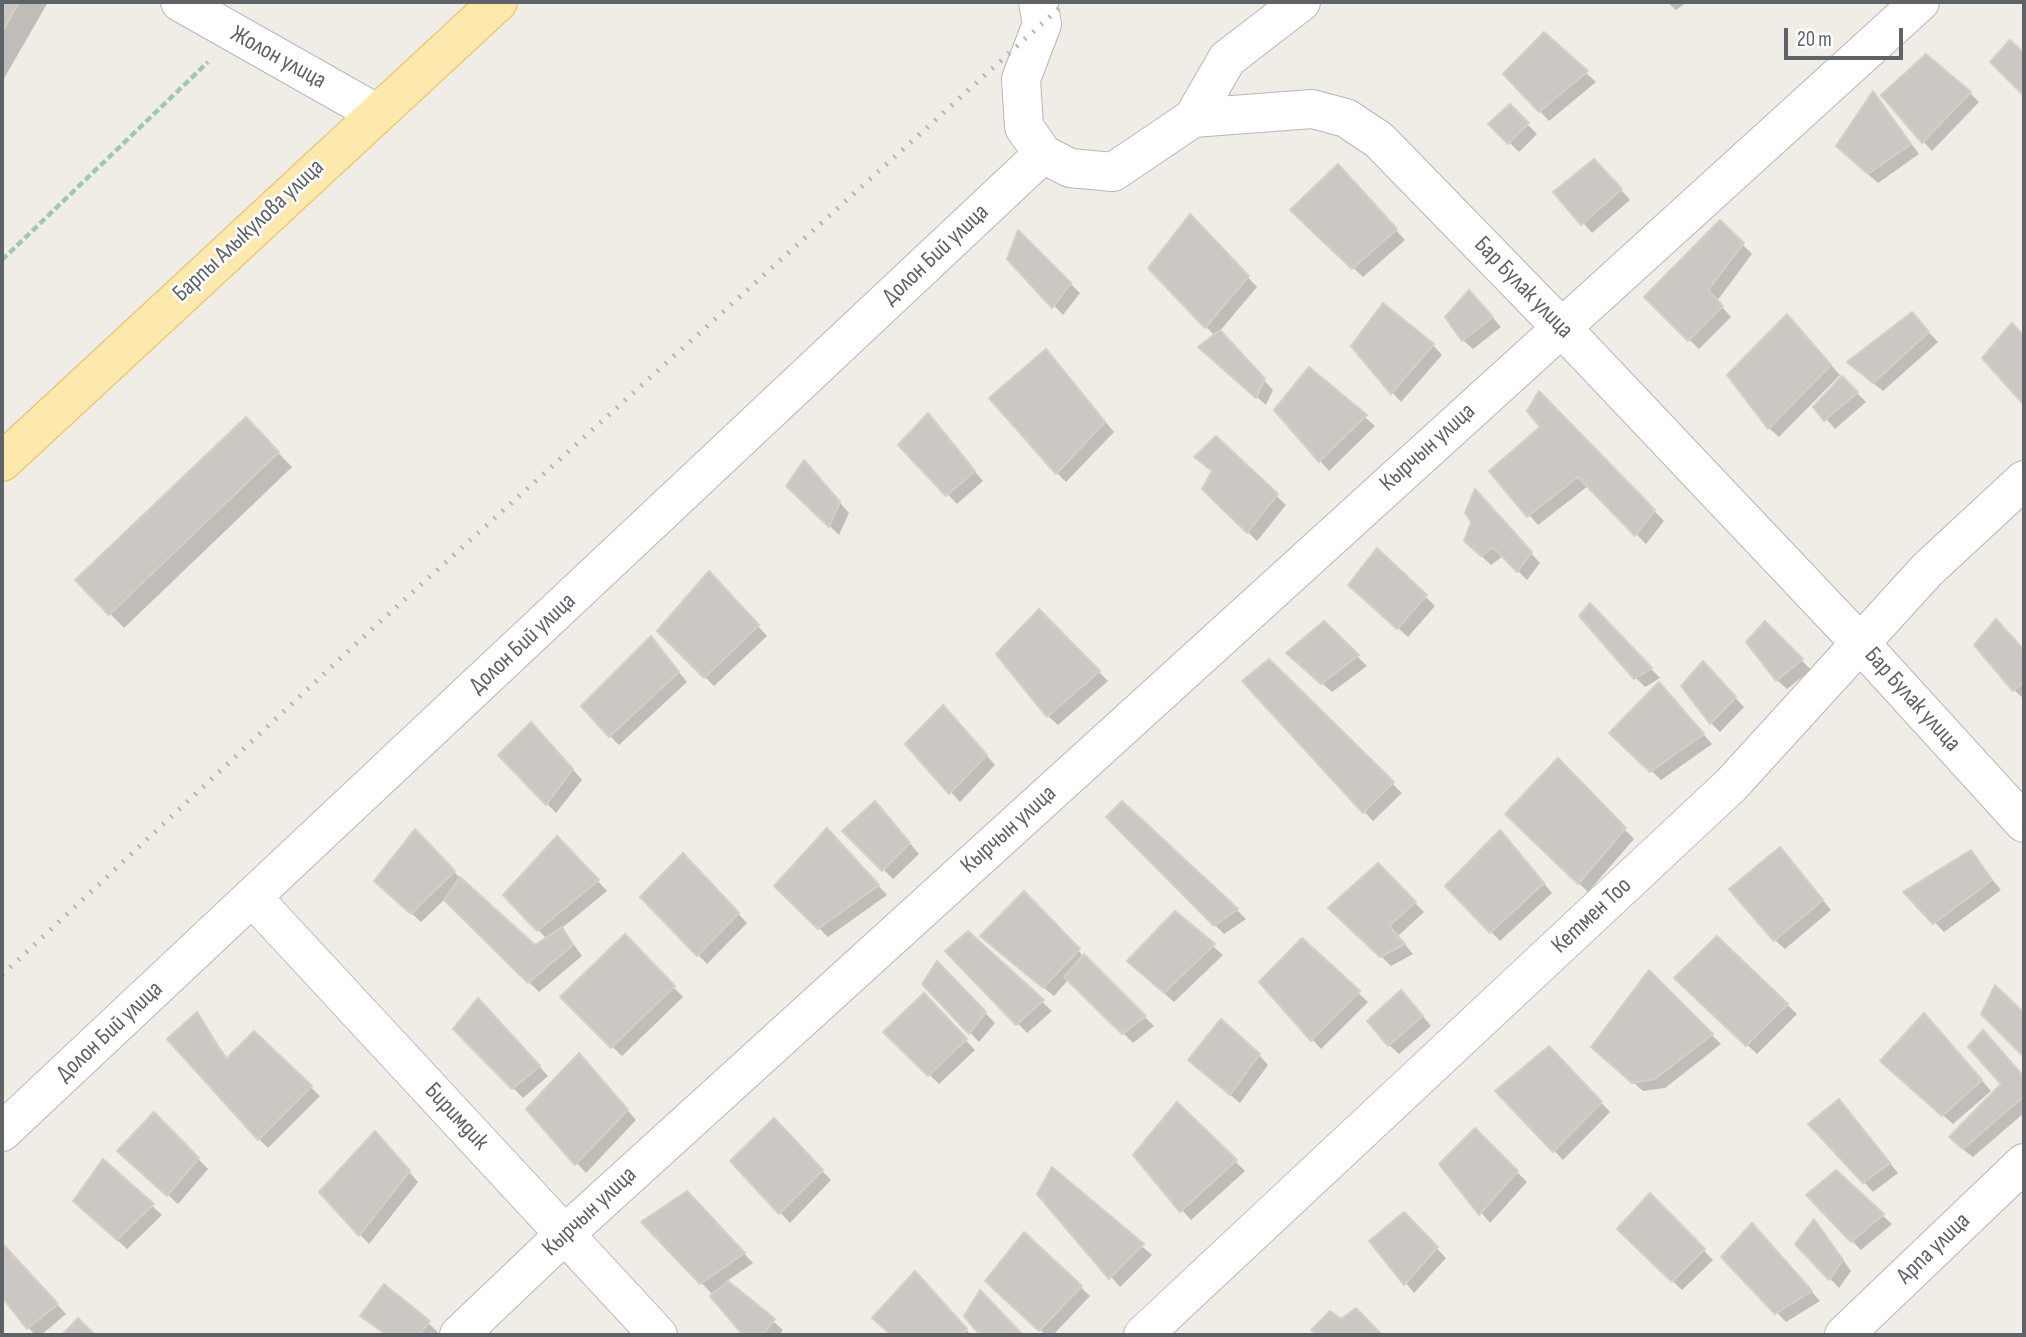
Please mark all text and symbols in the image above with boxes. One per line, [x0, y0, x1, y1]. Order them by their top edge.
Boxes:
scale bar [1788, 14, 1907, 58]
street label: Жолон улица [225, 20, 331, 96]
text: 20 m [1797, 27, 1832, 52]
street label: Барпы Алыкулова улица [167, 154, 331, 308]
street label: Долон Бий улица [877, 198, 995, 312]
street label: Бар Булак улица [1467, 231, 1579, 345]
street label: Кырчын улица [1374, 398, 1482, 498]
street label: Долон Бий улица [464, 587, 582, 701]
street label: Бар Булак улица [1858, 642, 1966, 758]
street label: Кырчын улица [955, 780, 1063, 880]
street label: Кетмен Тоо [1546, 872, 1638, 960]
street label: Долон Бий улица [51, 975, 169, 1089]
street label: Биримдик [418, 1077, 494, 1157]
street label: Кырчын улица [537, 1161, 643, 1263]
street label: Арпа улица [1891, 1207, 1977, 1291]

